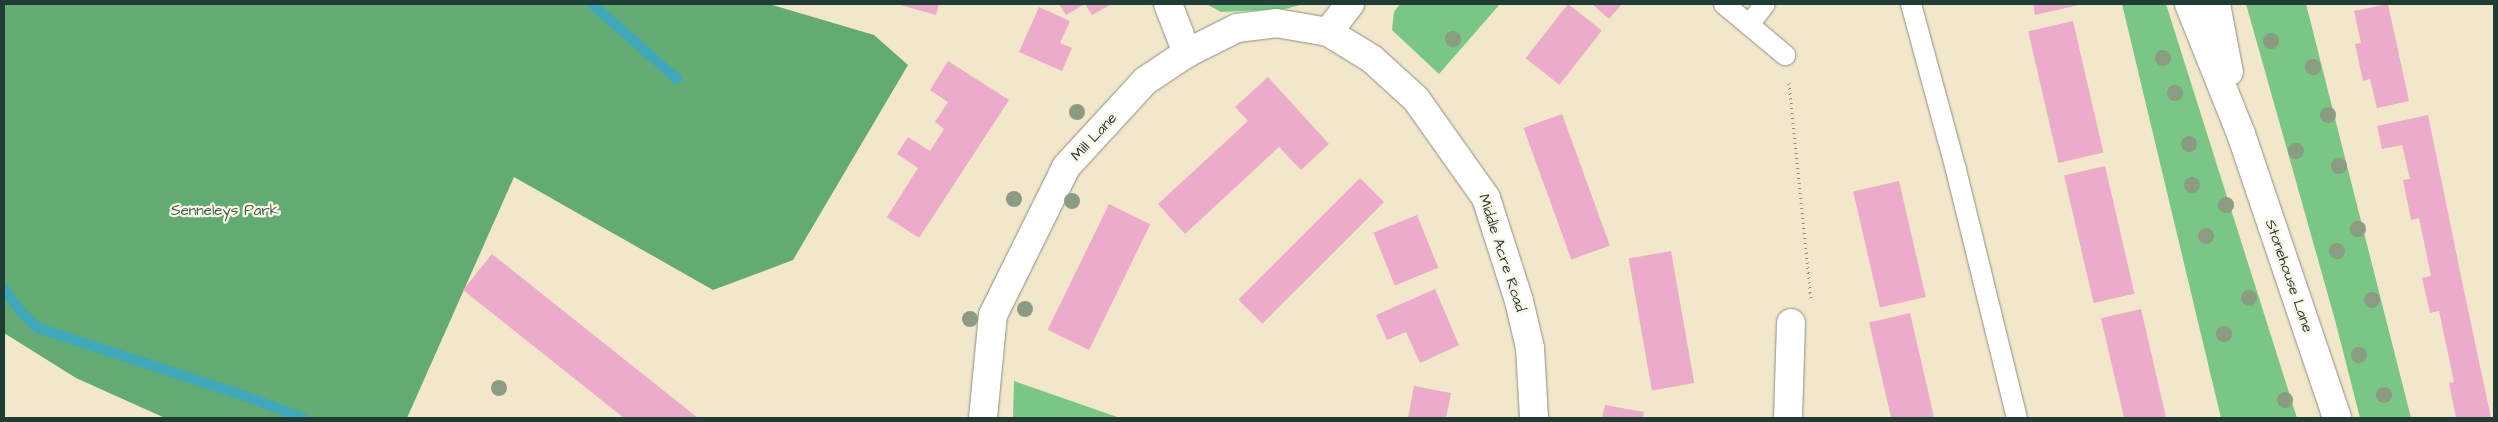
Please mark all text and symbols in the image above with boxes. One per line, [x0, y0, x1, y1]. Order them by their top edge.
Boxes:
street label: Mill Lane [1067, 109, 1121, 165]
street label: Middle Acre Road [1475, 192, 1529, 314]
park label: Senneleys Park [171, 202, 279, 220]
street label: Stonehouse Lane [2261, 217, 2317, 335]

